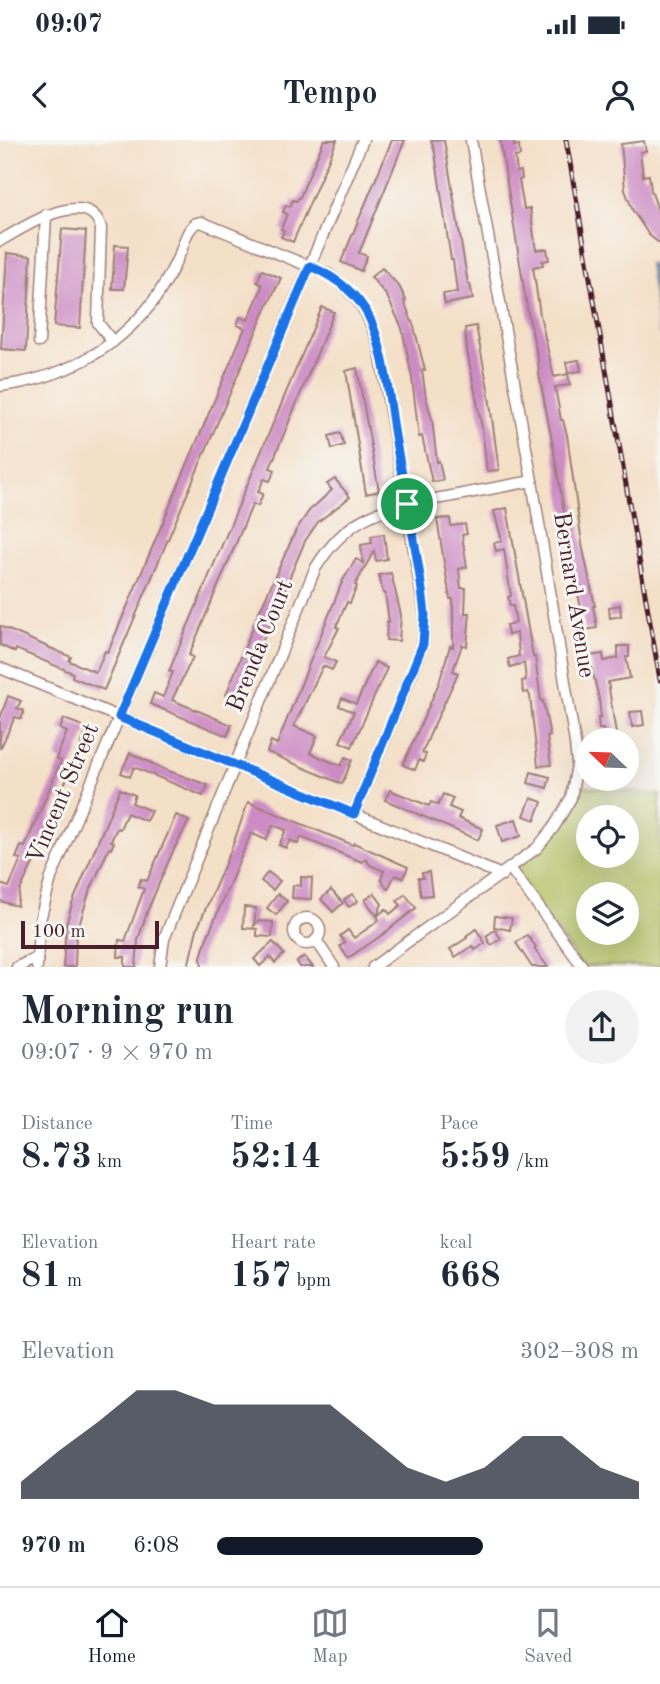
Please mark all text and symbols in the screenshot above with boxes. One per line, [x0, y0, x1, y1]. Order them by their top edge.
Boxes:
text: 09:07 [35, 12, 103, 38]
icon: back [21, 76, 59, 114]
icon: person [601, 76, 639, 114]
text: Tempo [282, 79, 378, 111]
pin [377, 474, 437, 534]
icon: arrive [388, 485, 426, 523]
street label: Bernard Avenue [548, 510, 598, 680]
street label: Brenda Court [224, 576, 298, 716]
street label: Vincent Street [24, 720, 104, 868]
north arrow [576, 728, 639, 791]
map controls [576, 728, 639, 945]
button: locate [576, 805, 639, 868]
button: layers [576, 882, 639, 945]
scale bar [21, 918, 159, 949]
text: 100 m [32, 923, 85, 942]
button: share [565, 990, 639, 1064]
text: Morning run [21, 994, 234, 1032]
text: 09:07 · 9 × 970 m [21, 1041, 213, 1064]
text: Distance [21, 1115, 93, 1134]
text: Time [230, 1115, 273, 1134]
text: Pace [440, 1115, 478, 1134]
text: 8.73 [21, 1140, 92, 1175]
text: 52:14 [230, 1140, 321, 1175]
text: 5:59 [440, 1140, 510, 1175]
text: km [92, 1153, 122, 1172]
text: /km [510, 1153, 549, 1172]
text: Elevation [21, 1234, 98, 1253]
text: Heart rate [230, 1234, 316, 1253]
text: kcal [440, 1234, 472, 1253]
text: 81 [21, 1259, 62, 1294]
text: 157 [230, 1259, 291, 1294]
text: 668 [440, 1259, 501, 1294]
text: m [62, 1272, 82, 1291]
text: bpm [291, 1272, 331, 1291]
text: Elevation [21, 1340, 115, 1363]
text: 302–308 m [520, 1340, 639, 1363]
text: 970 m [21, 1534, 86, 1557]
text: 6:08 [133, 1534, 179, 1557]
tab: Home [88, 1604, 136, 1669]
tab: Map [311, 1604, 349, 1669]
tab: Saved [524, 1604, 572, 1669]

